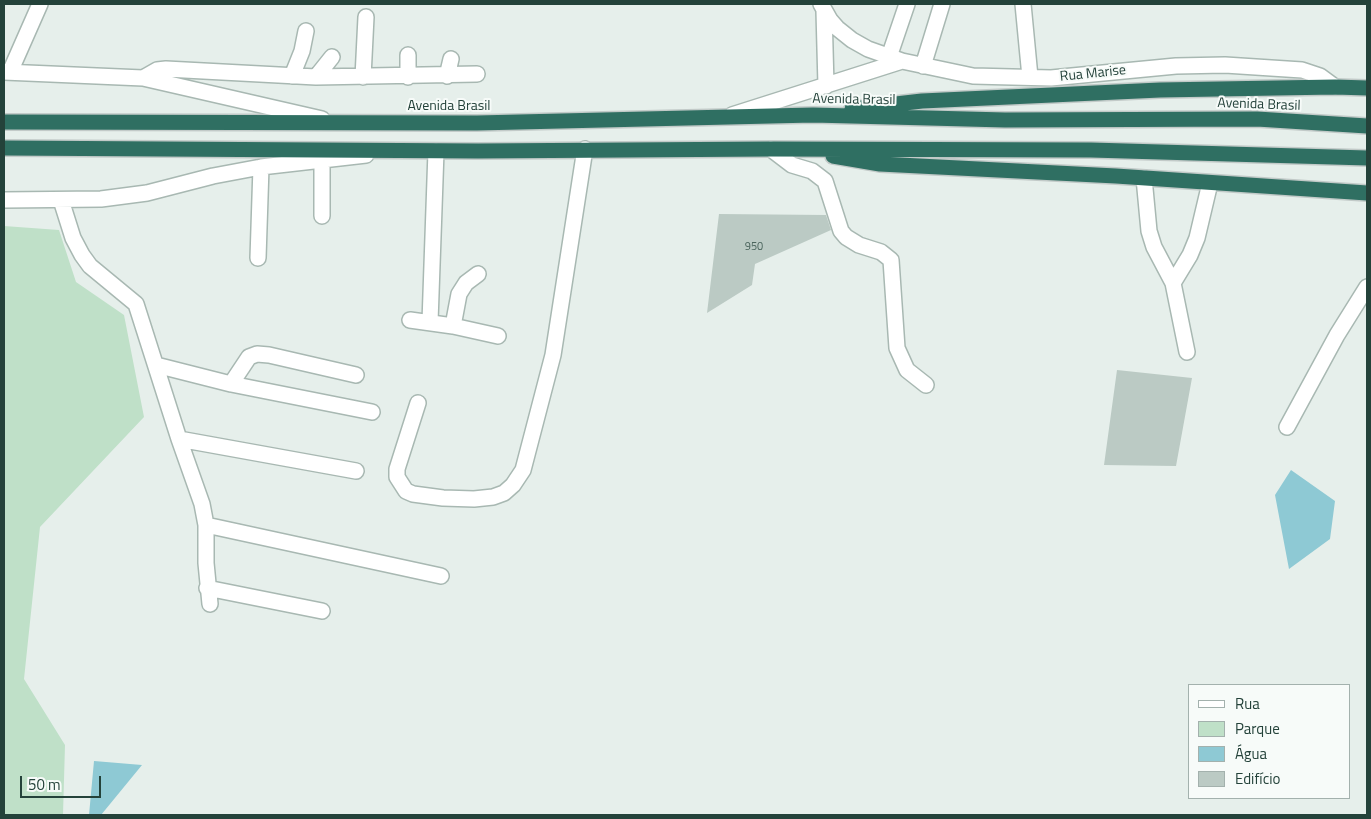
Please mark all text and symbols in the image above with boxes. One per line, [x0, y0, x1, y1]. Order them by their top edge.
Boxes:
street label: Rua Marise [1059, 62, 1127, 86]
street label: Avenida Brasil [812, 91, 896, 109]
street label: Avenida Brasil [1217, 95, 1301, 115]
street label: Avenida Brasil [407, 99, 491, 115]
house number: 950 [745, 240, 763, 254]
legend [1188, 684, 1351, 799]
text: Rua [1235, 692, 1260, 715]
text: Parque [1235, 717, 1280, 740]
text: Água [1235, 742, 1267, 765]
scale bar [22, 766, 104, 798]
text: Edifício [1235, 767, 1280, 790]
text: 50 m [28, 773, 61, 796]

